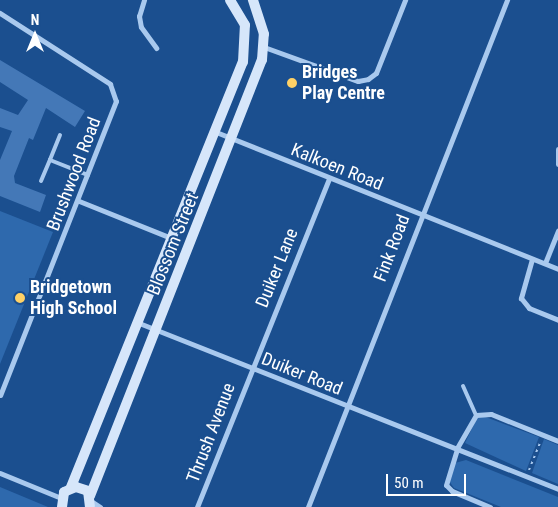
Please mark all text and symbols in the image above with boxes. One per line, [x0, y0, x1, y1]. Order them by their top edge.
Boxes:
north arrow [10, 10, 60, 60]
text: N [31, 12, 39, 28]
place label: Bridges Play Centre [302, 62, 385, 104]
marker: Bridges Play Centre [286, 77, 298, 89]
street label: Brushwood Road [42, 114, 106, 234]
street label: Kalkoen Road [288, 139, 386, 195]
street label: Blossom Street [143, 190, 203, 298]
street label: Fink Road [369, 212, 415, 284]
street label: Duiker Lane [251, 225, 303, 311]
place label: Bridgetown High School [30, 277, 117, 320]
marker: Bridgetown High School [14, 292, 26, 304]
street label: Duiker Road [258, 348, 346, 400]
street label: Thrush Avenue [182, 380, 240, 486]
scale bar [388, 464, 468, 496]
text: 50 m [394, 474, 424, 492]

